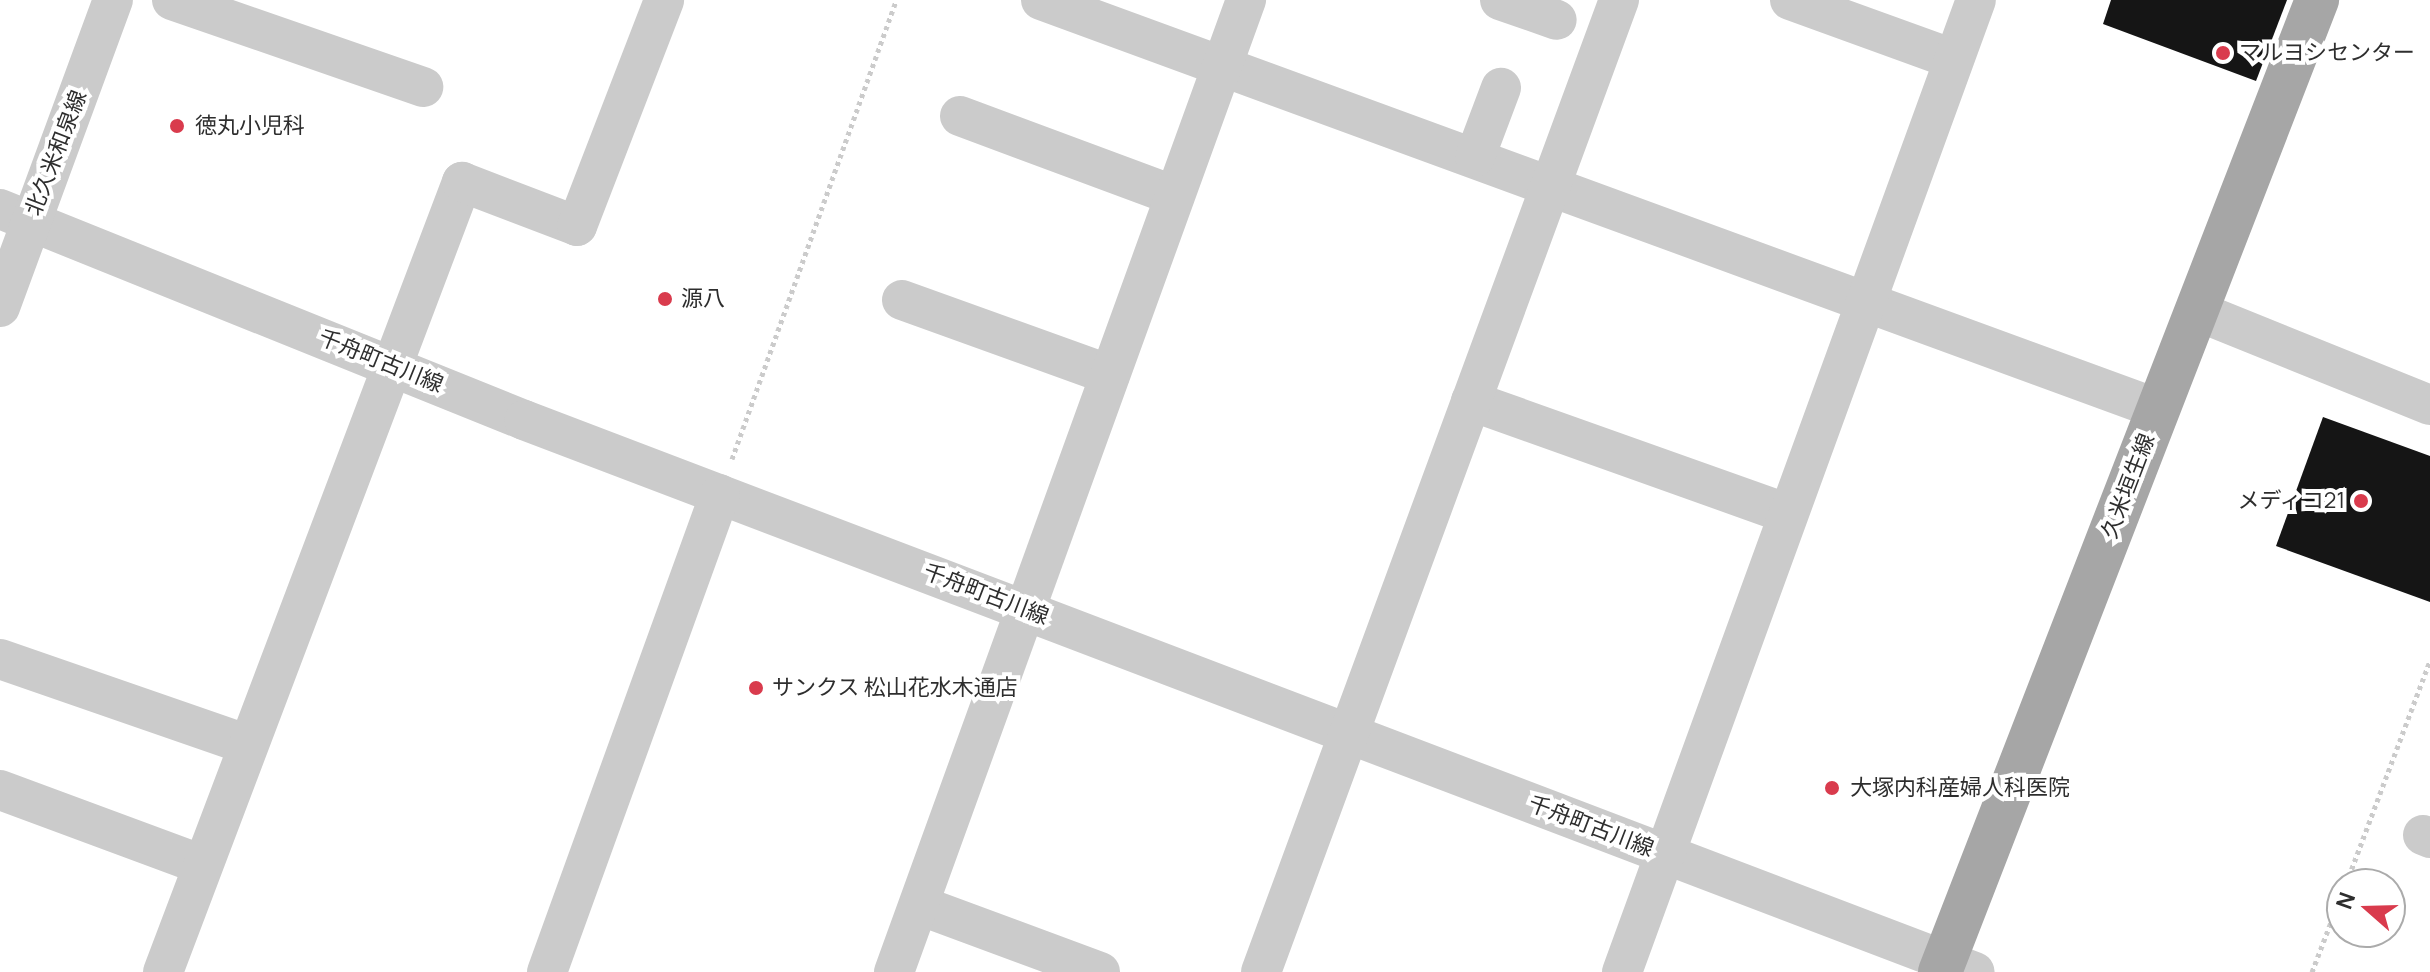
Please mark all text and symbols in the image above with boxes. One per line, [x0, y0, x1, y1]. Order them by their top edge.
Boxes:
place label: マルヨシセンター [2239, 40, 2415, 66]
marker: マルヨシセンター [2214, 44, 2232, 62]
street label: 北久米和泉線 [20, 87, 92, 219]
place label: 徳丸小児科 [195, 113, 305, 139]
marker: 徳丸小児科 [166, 115, 188, 137]
place label: 源八 [681, 286, 725, 312]
marker: 源八 [656, 290, 674, 308]
street label: 千舟町古川線 [315, 324, 447, 398]
street label: 久米垣生線 [2096, 430, 2160, 542]
place label: メディコ21 [2236, 488, 2345, 514]
marker: メディコ21 [2352, 492, 2370, 510]
street label: 千舟町古川線 [920, 558, 1052, 630]
place label: サンクス 松山花水木通店 [772, 675, 1018, 701]
marker: サンクス 松山花水木通店 [747, 679, 765, 697]
place label: 大塚内科産婦人科医院 [1850, 775, 2070, 801]
marker: 大塚内科産婦人科医院 [1821, 777, 1843, 799]
street label: 千舟町古川線 [1525, 790, 1657, 862]
north arrow [2326, 868, 2406, 948]
text: N [2329, 888, 2362, 913]

